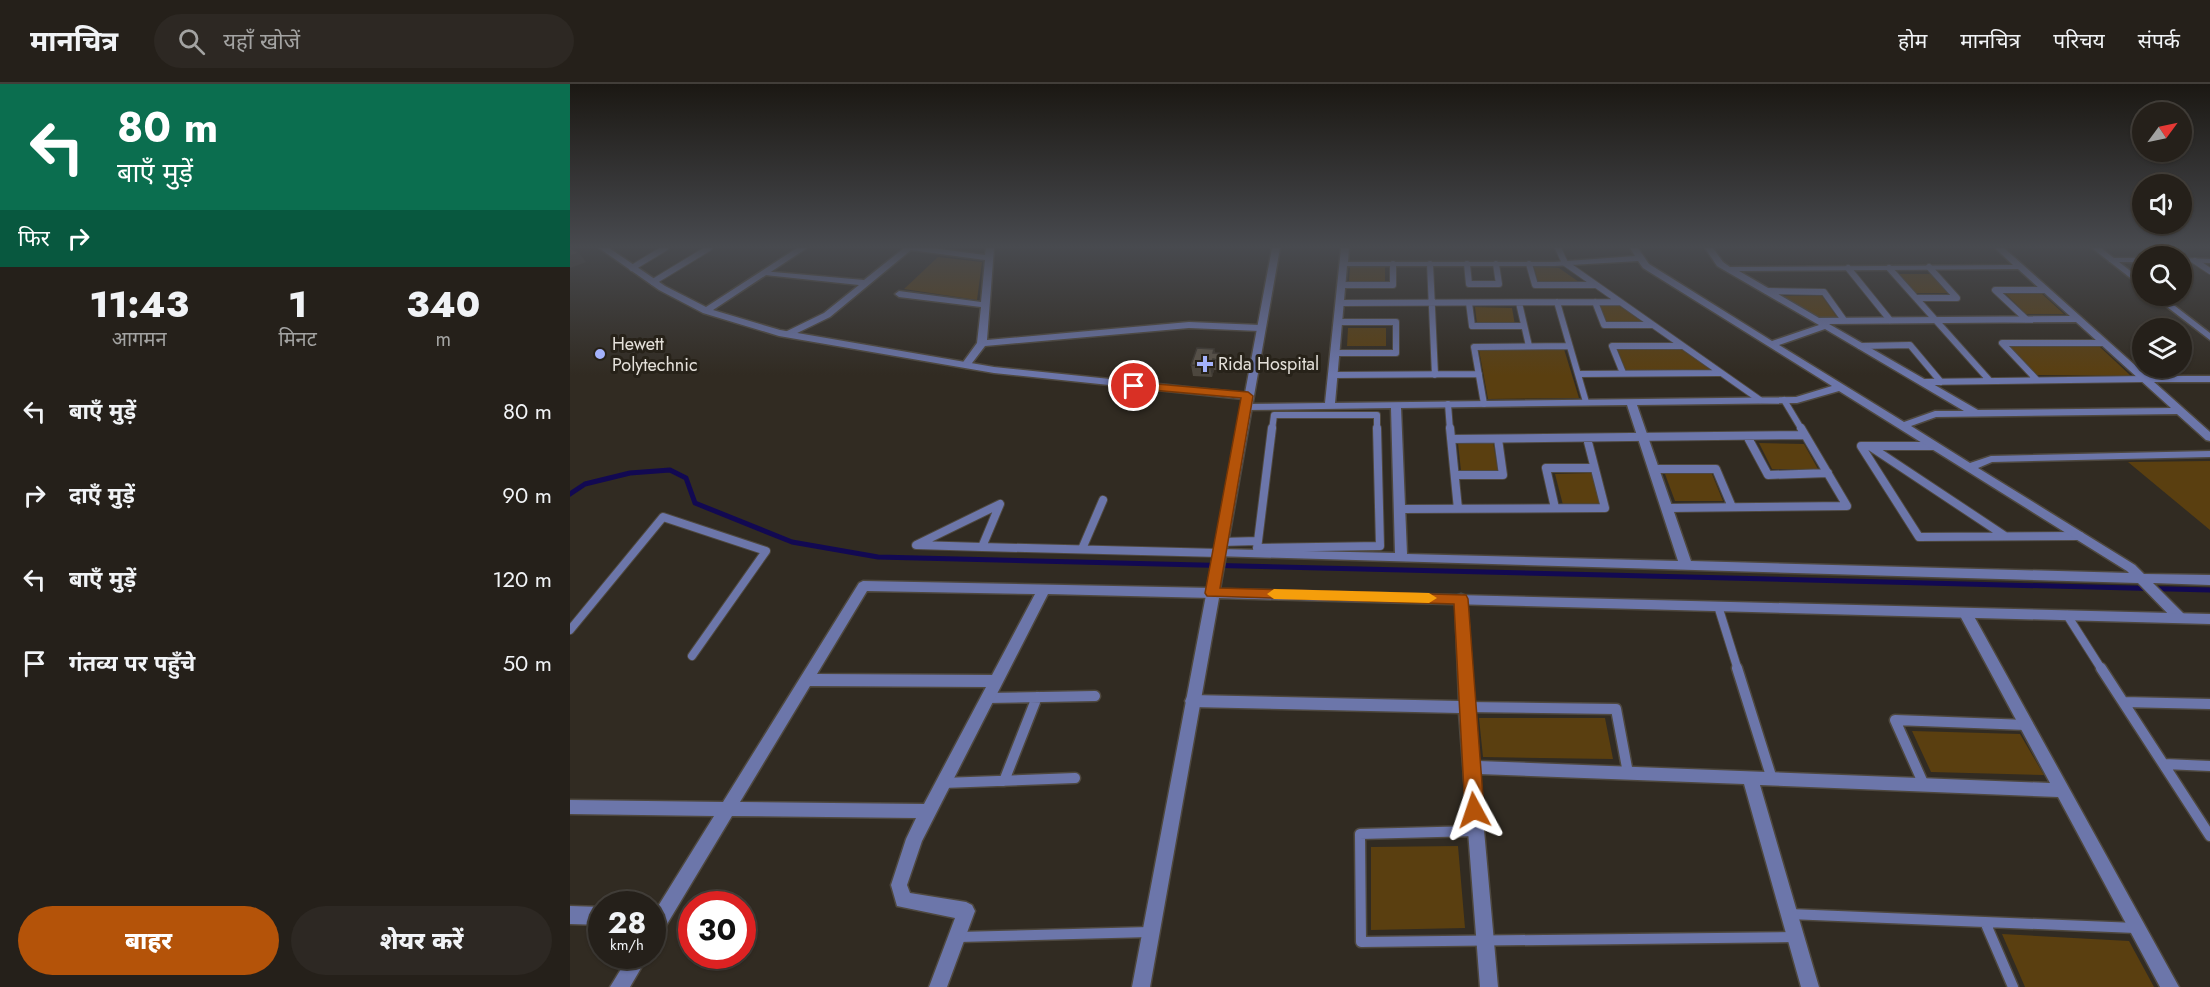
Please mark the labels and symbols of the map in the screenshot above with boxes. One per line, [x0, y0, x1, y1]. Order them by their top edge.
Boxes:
north arrow [2132, 102, 2192, 162]
place label: Hewett Polytechnic [612, 331, 698, 378]
marker: Hewett Polytechnic [593, 347, 607, 361]
place label: Rida Hospital [1218, 351, 1319, 377]
marker: Rida Hospital [1196, 355, 1214, 373]
pin [1108, 360, 1159, 411]
position arrow [1442, 778, 1506, 842]
speed limit sign: 30 [678, 891, 756, 969]

